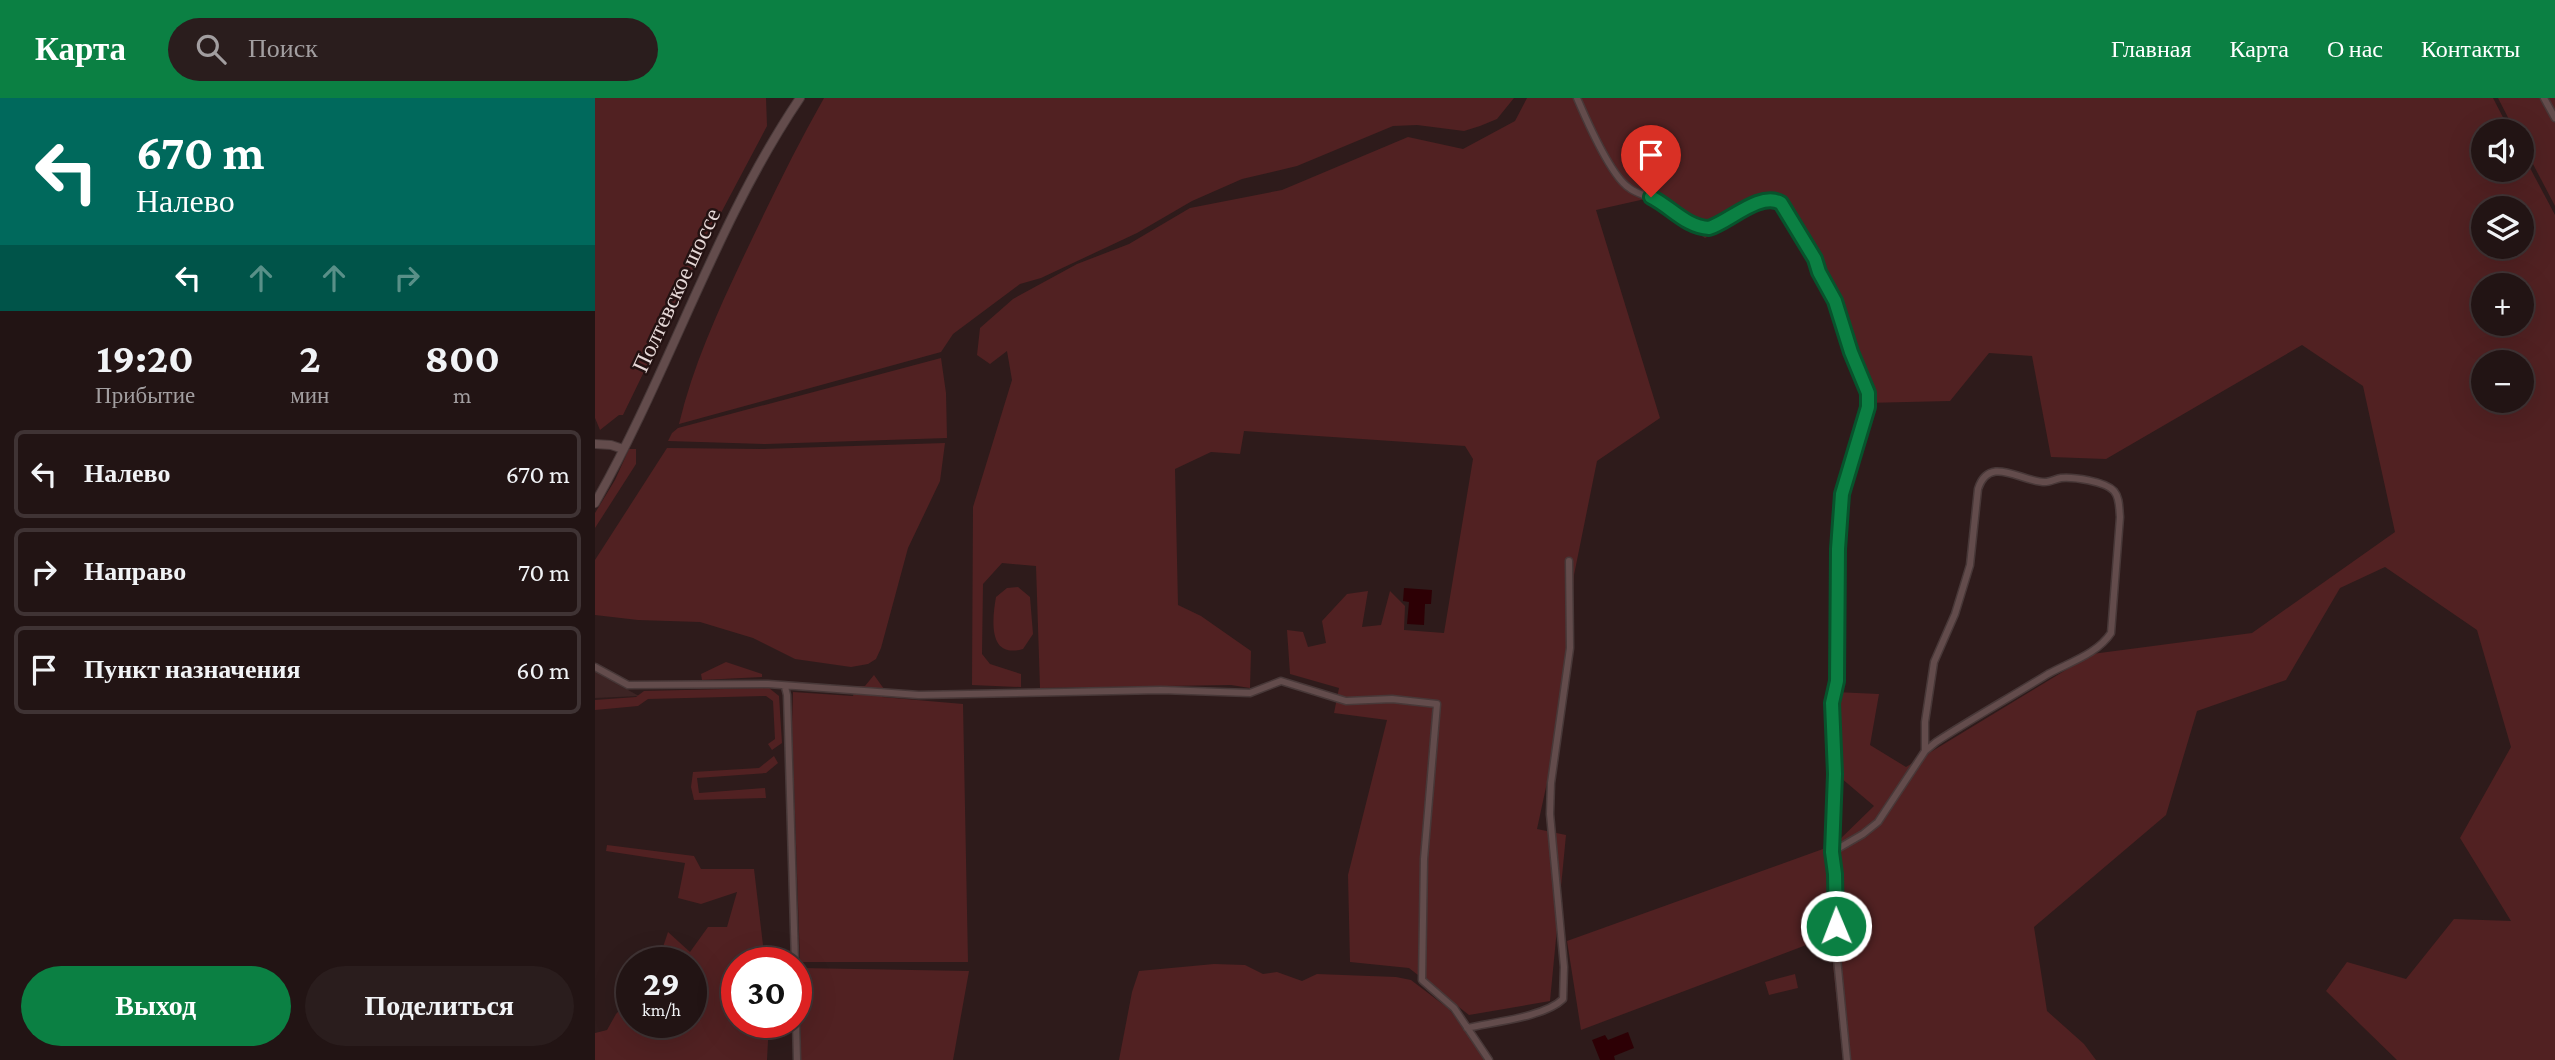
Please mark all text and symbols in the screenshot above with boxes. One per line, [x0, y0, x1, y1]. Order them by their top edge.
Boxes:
search box [168, 18, 658, 81]
text: Карта [35, 30, 126, 67]
icon: search [192, 30, 230, 68]
text: Поиск [248, 34, 318, 63]
text: Главная [2111, 35, 2192, 62]
text: Карта [2230, 35, 2289, 62]
text: О нас [2327, 35, 2383, 62]
text: Контакты [2421, 35, 2520, 62]
map controls [2471, 119, 2534, 413]
button: sound [2471, 119, 2534, 182]
text: 670 m [136, 125, 265, 180]
pin [1621, 125, 1681, 197]
icon: left [21, 126, 112, 217]
icon: arrive [1632, 136, 1670, 174]
text: Налево [136, 183, 235, 219]
button: layers [2471, 196, 2534, 259]
street label: Полтевское шоссе [627, 204, 725, 376]
icon: left [169, 259, 207, 297]
icon: ahead [242, 259, 280, 297]
icon: ahead [315, 259, 353, 297]
icon: right [388, 259, 426, 297]
button: + [2471, 273, 2534, 336]
text: 19:20 [97, 334, 194, 381]
text: 2 [299, 334, 321, 381]
text: 800 [424, 334, 500, 381]
button: − [2471, 350, 2534, 413]
text: Прибытие [95, 382, 195, 408]
text: мин [290, 382, 329, 408]
text: m [453, 382, 471, 408]
icon: left [25, 455, 63, 493]
text: Налево [84, 459, 170, 488]
text: 670 m [506, 460, 570, 489]
icon: right [25, 553, 63, 591]
text: Направо [84, 557, 186, 586]
text: 70 m [518, 558, 570, 587]
icon: arrive [25, 651, 63, 689]
text: Пункт назначения [84, 655, 301, 684]
text: 60 m [516, 656, 570, 685]
position arrow [1799, 889, 1873, 963]
speed limit sign: 30 [721, 947, 812, 1038]
text: 29 [643, 964, 680, 1003]
button: Выход [21, 966, 291, 1046]
button: Поделиться [305, 966, 574, 1046]
text: km/h [642, 1000, 681, 1020]

